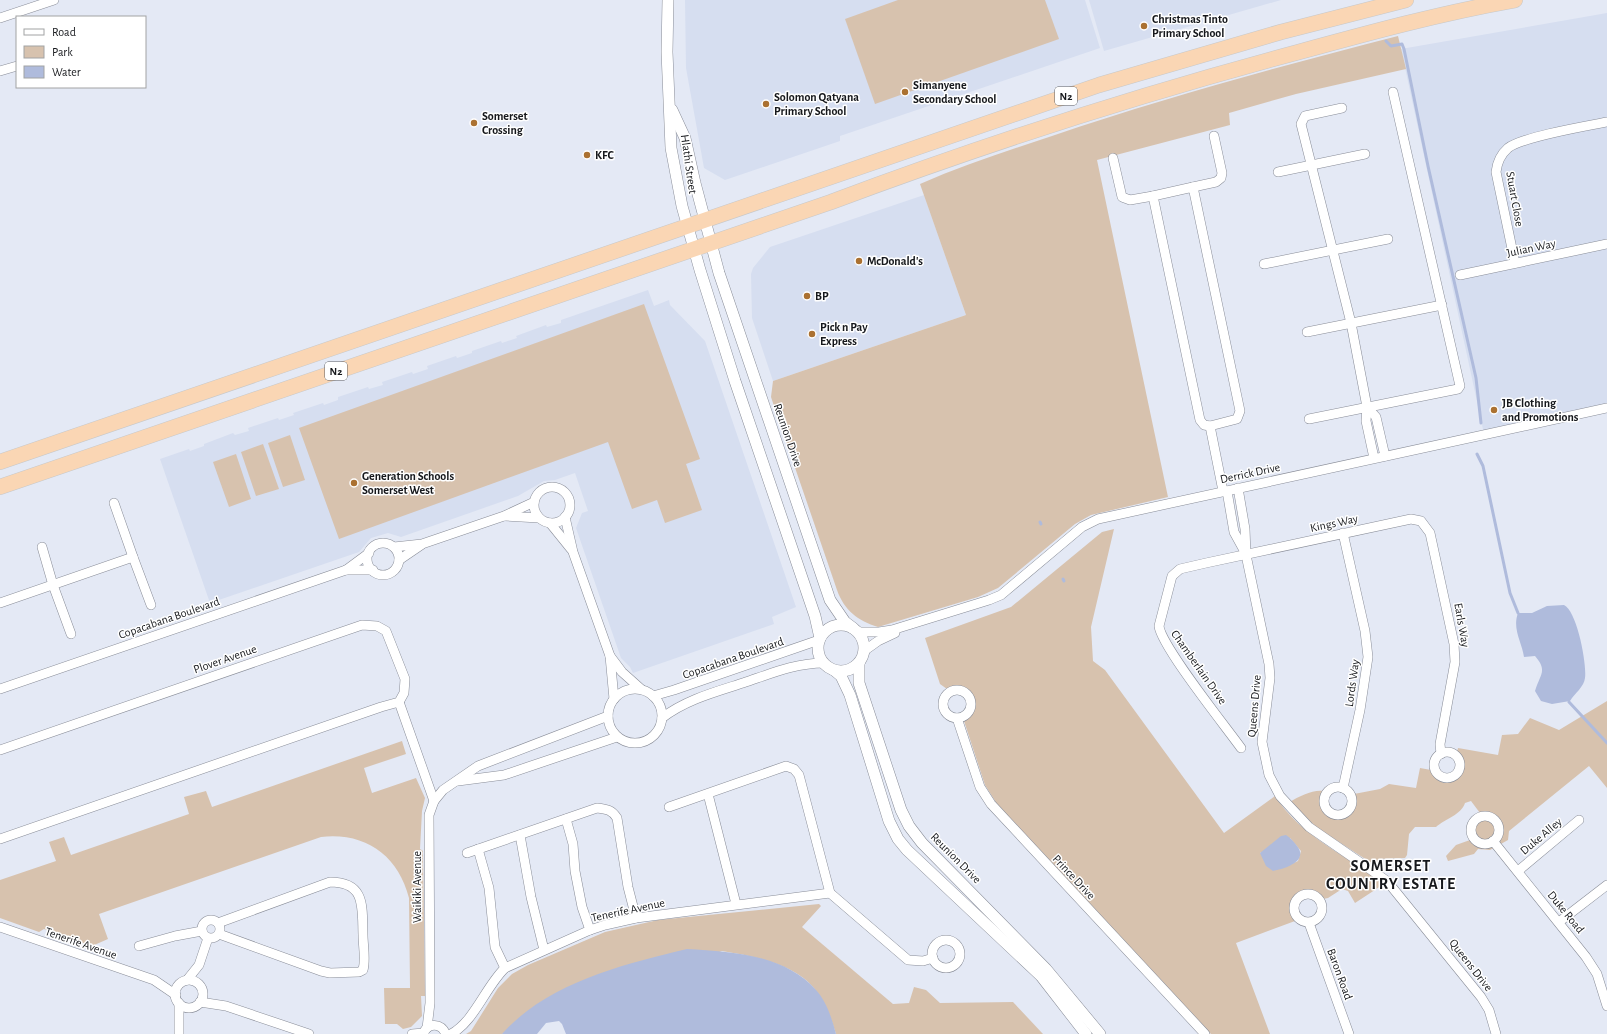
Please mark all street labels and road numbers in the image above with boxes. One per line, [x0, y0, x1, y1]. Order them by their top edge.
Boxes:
road number: N2 [1055, 87, 1077, 105]
street label: Hlathi Street [679, 134, 699, 195]
street label: Stuart Close [1504, 170, 1526, 228]
street label: Julian Way [1505, 237, 1557, 260]
road number: N2 [325, 362, 347, 380]
street label: Reunion Drive [772, 402, 804, 468]
street label: Derrick Drive [1219, 461, 1281, 485]
street label: Kings Way [1309, 512, 1359, 535]
street label: Copacabana Boulevard [117, 595, 221, 641]
street label: Earls Way [1451, 602, 1472, 648]
street label: Chamberlain Drive [1169, 628, 1229, 706]
street label: Copacabana Boulevard [681, 635, 785, 681]
street label: Plover Avenue [192, 643, 258, 675]
street label: Lords Way [1343, 659, 1362, 708]
street label: Queens Drive [1245, 674, 1264, 738]
street label: Duke Alley [1518, 815, 1565, 857]
street label: Reunion Drive [929, 831, 983, 885]
street label: Waikiki Avenue [411, 851, 423, 923]
street label: Prince Drive [1050, 852, 1098, 902]
street label: Duke Road [1545, 889, 1587, 935]
street label: Tenerife Avenue [590, 896, 666, 924]
street label: Tenerife Avenue [44, 925, 118, 961]
street label: Queens Drive [1446, 937, 1495, 994]
street label: Baron Road [1325, 947, 1355, 1001]

